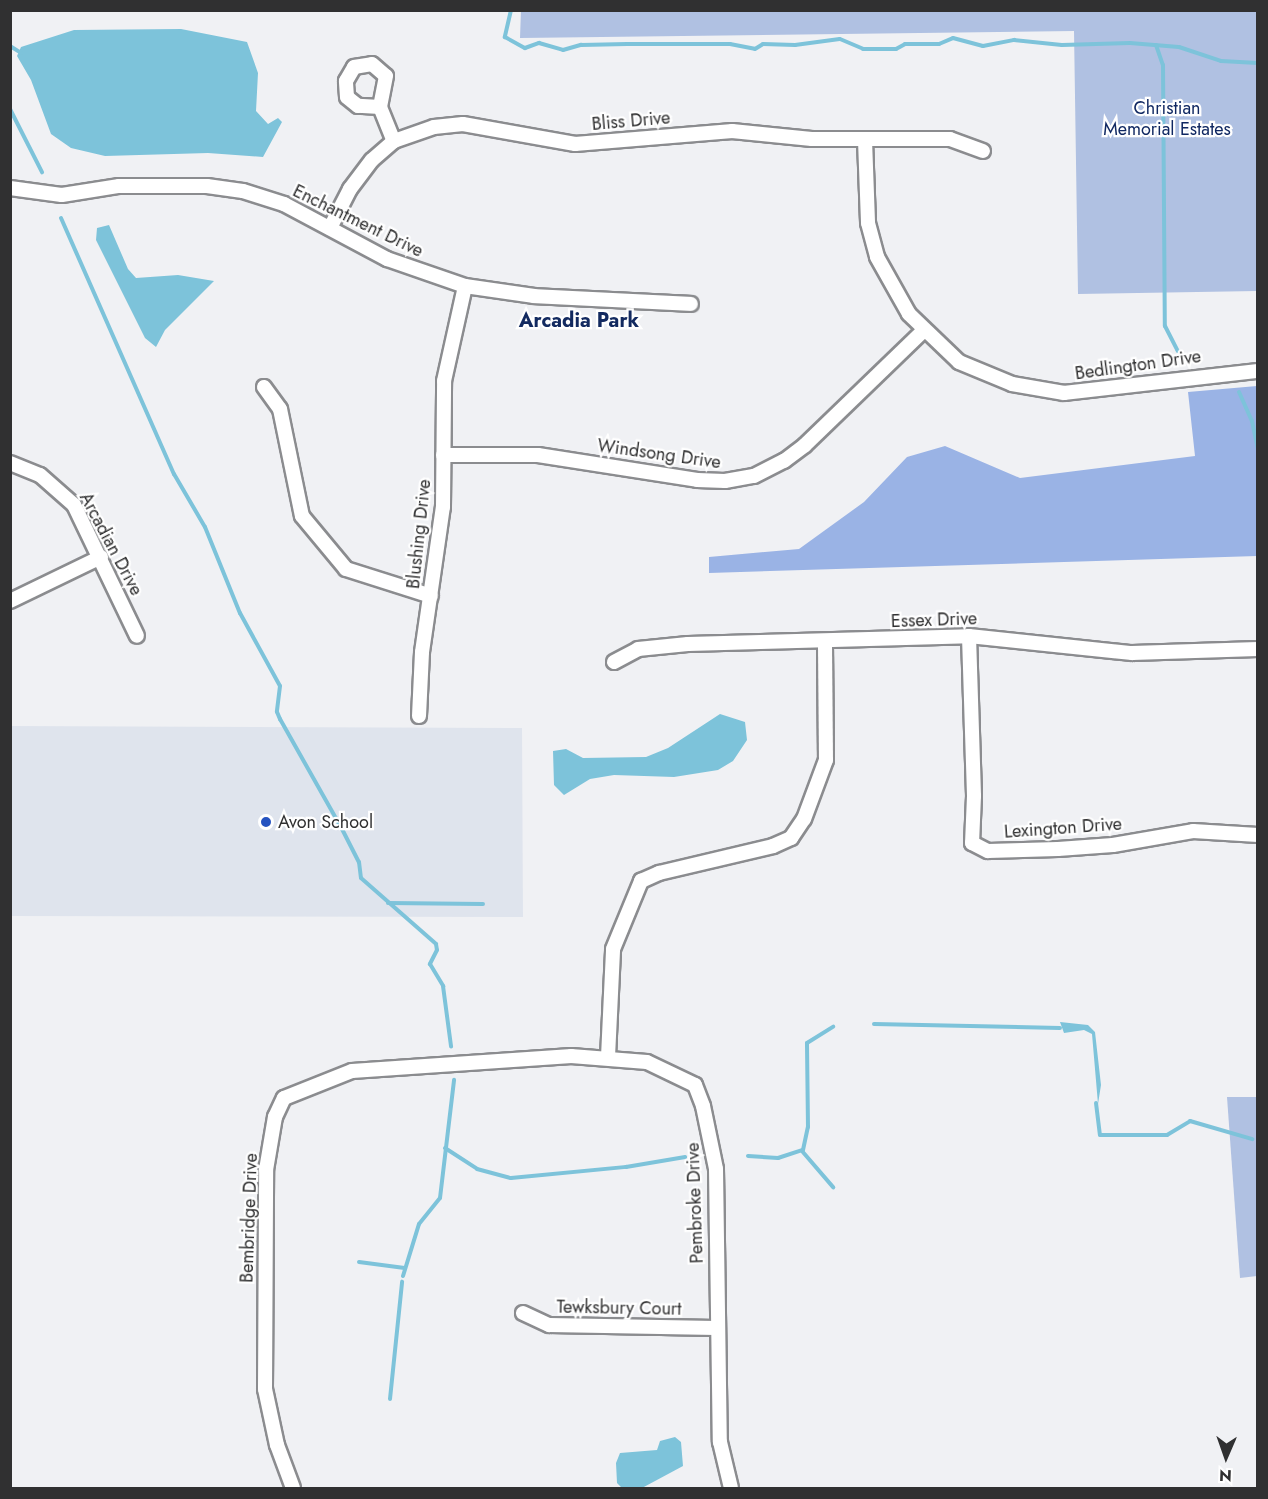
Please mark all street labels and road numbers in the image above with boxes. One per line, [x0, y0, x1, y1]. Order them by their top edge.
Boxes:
street label: Bliss Drive [591, 107, 671, 135]
street label: Enchantment Drive [289, 180, 427, 262]
street label: Bedlington Drive [1074, 345, 1202, 385]
street label: Windsong Drive [596, 435, 722, 473]
street label: Blushing Drive [403, 478, 435, 590]
street label: Arcadian Drive [75, 489, 147, 599]
street label: Essex Drive [890, 608, 978, 632]
street label: Lexington Drive [1003, 813, 1123, 843]
street label: Pembroke Drive [682, 1142, 708, 1264]
street label: Bembridge Drive [236, 1153, 262, 1283]
street label: Tewksbury Court [556, 1296, 682, 1320]

